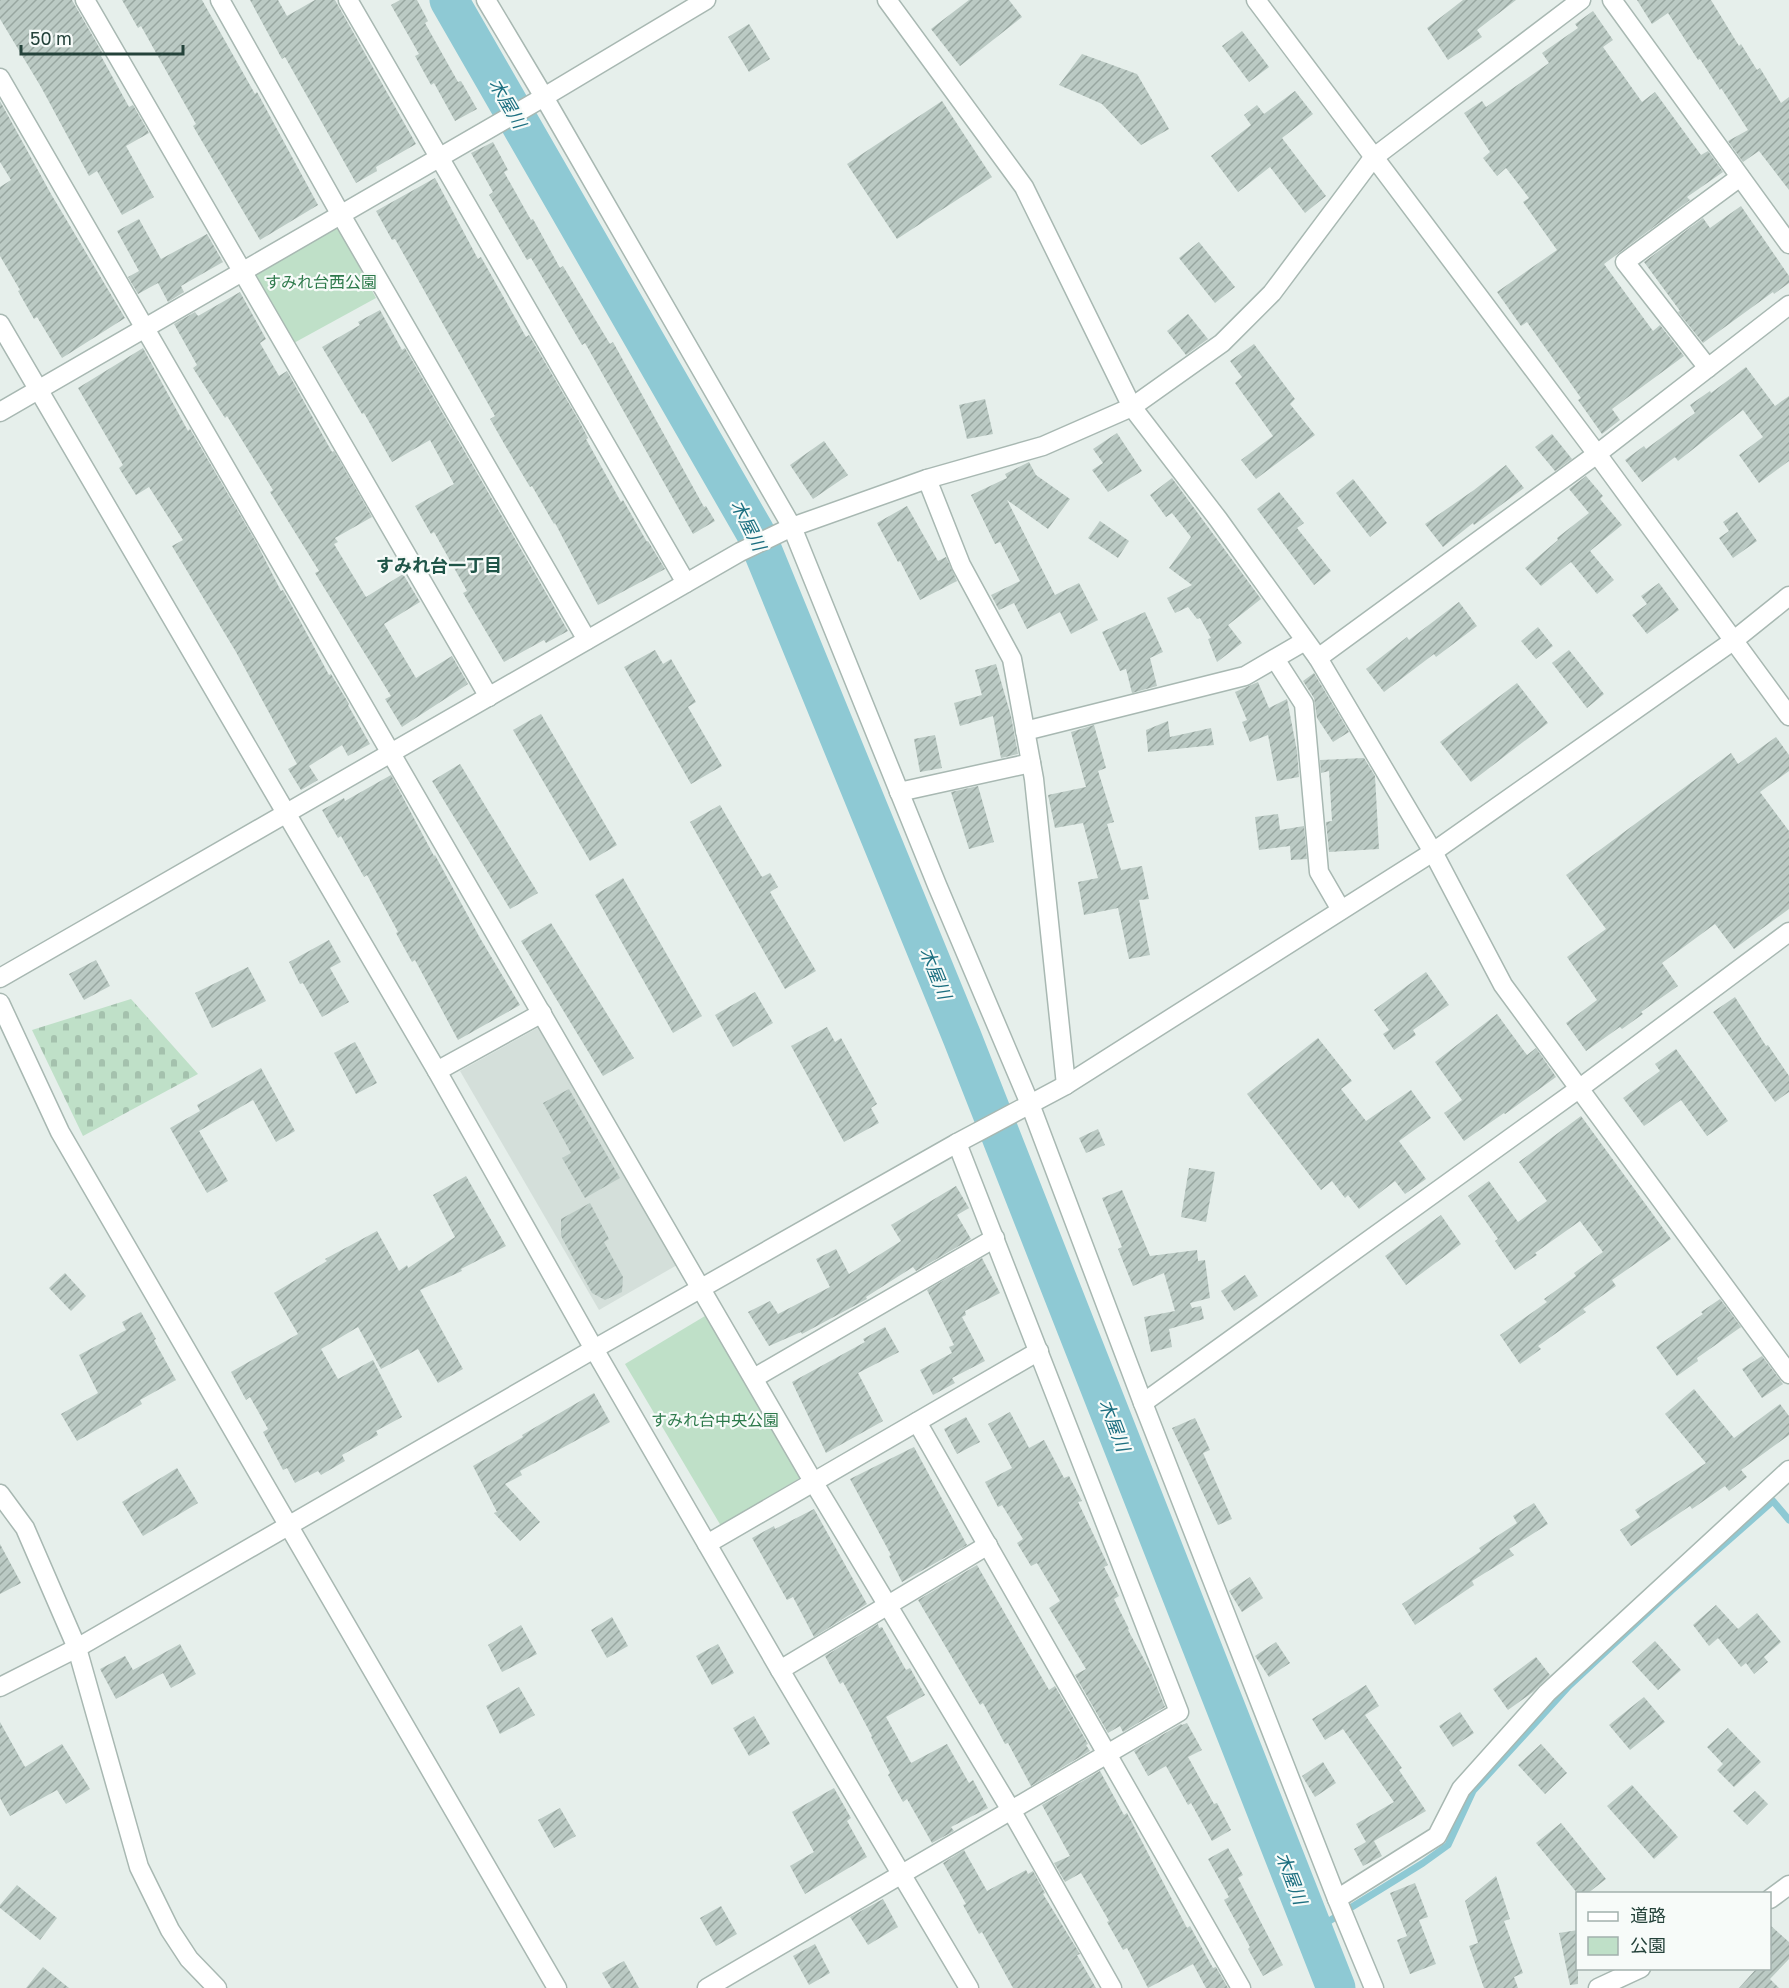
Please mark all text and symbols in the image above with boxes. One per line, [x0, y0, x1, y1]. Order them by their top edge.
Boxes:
scale bar [21, 18, 183, 56]
text: 50 m [30, 27, 72, 49]
water label: 木屋川 [485, 74, 532, 134]
park label: すみれ台西公園 [265, 272, 377, 292]
water label: 木屋川 [727, 496, 772, 556]
district label: すみれ台一丁目 [376, 554, 502, 576]
water label: 木屋川 [916, 944, 957, 1004]
water label: 木屋川 [1095, 1396, 1136, 1456]
park label: すみれ台中央公園 [651, 1410, 779, 1430]
water label: 木屋川 [1272, 1849, 1313, 1909]
legend [1576, 1892, 1771, 1970]
text: 道路 [1630, 1904, 1666, 1926]
text: 公園 [1630, 1934, 1666, 1956]

